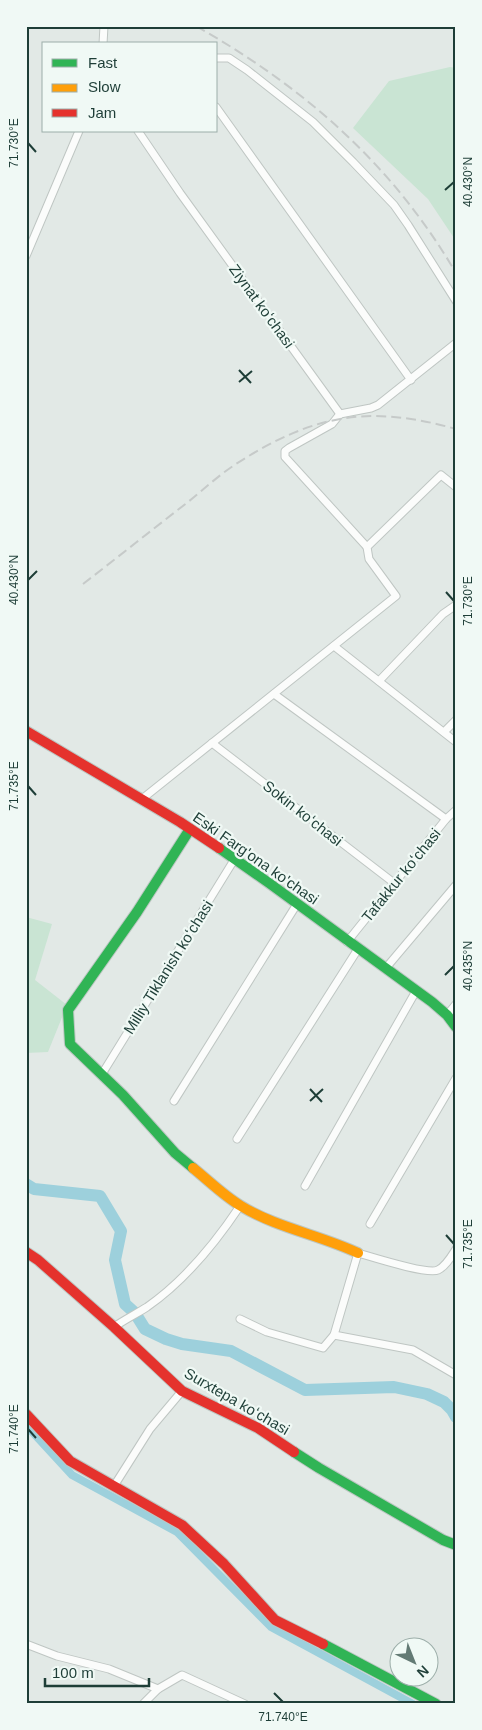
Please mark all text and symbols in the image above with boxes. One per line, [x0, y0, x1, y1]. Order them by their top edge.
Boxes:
legend [42, 42, 218, 132]
text: Fast [88, 54, 118, 71]
text: Slow [88, 78, 121, 95]
text: Jam [88, 104, 116, 121]
text: 71.730°E [7, 118, 21, 168]
text: 40.430°N [461, 157, 475, 207]
street label: Ziynat koʻchasi [226, 261, 298, 351]
text: 40.430°N [7, 555, 21, 605]
text: 71.730°E [461, 576, 475, 626]
text: 71.735°E [7, 761, 21, 811]
street label: Sokin koʻchasi [260, 777, 346, 849]
street label: Eski Farg'ona ko'chasi [190, 808, 322, 908]
street label: Tafakkur koʻchasi [358, 825, 444, 925]
street label: Milliy Tiklanish koʻchasi [120, 897, 216, 1037]
text: 40.435°N [461, 941, 475, 991]
text: 71.735°E [461, 1219, 475, 1269]
street label: Surxtepa koʻchasi [181, 1364, 293, 1438]
text: 71.740°E [7, 1404, 21, 1454]
north arrow [390, 1638, 440, 1688]
scale bar [45, 1655, 149, 1687]
text: N [414, 1662, 432, 1681]
text: 100 m [52, 1664, 94, 1681]
text: 71.740°E [258, 1710, 308, 1724]

